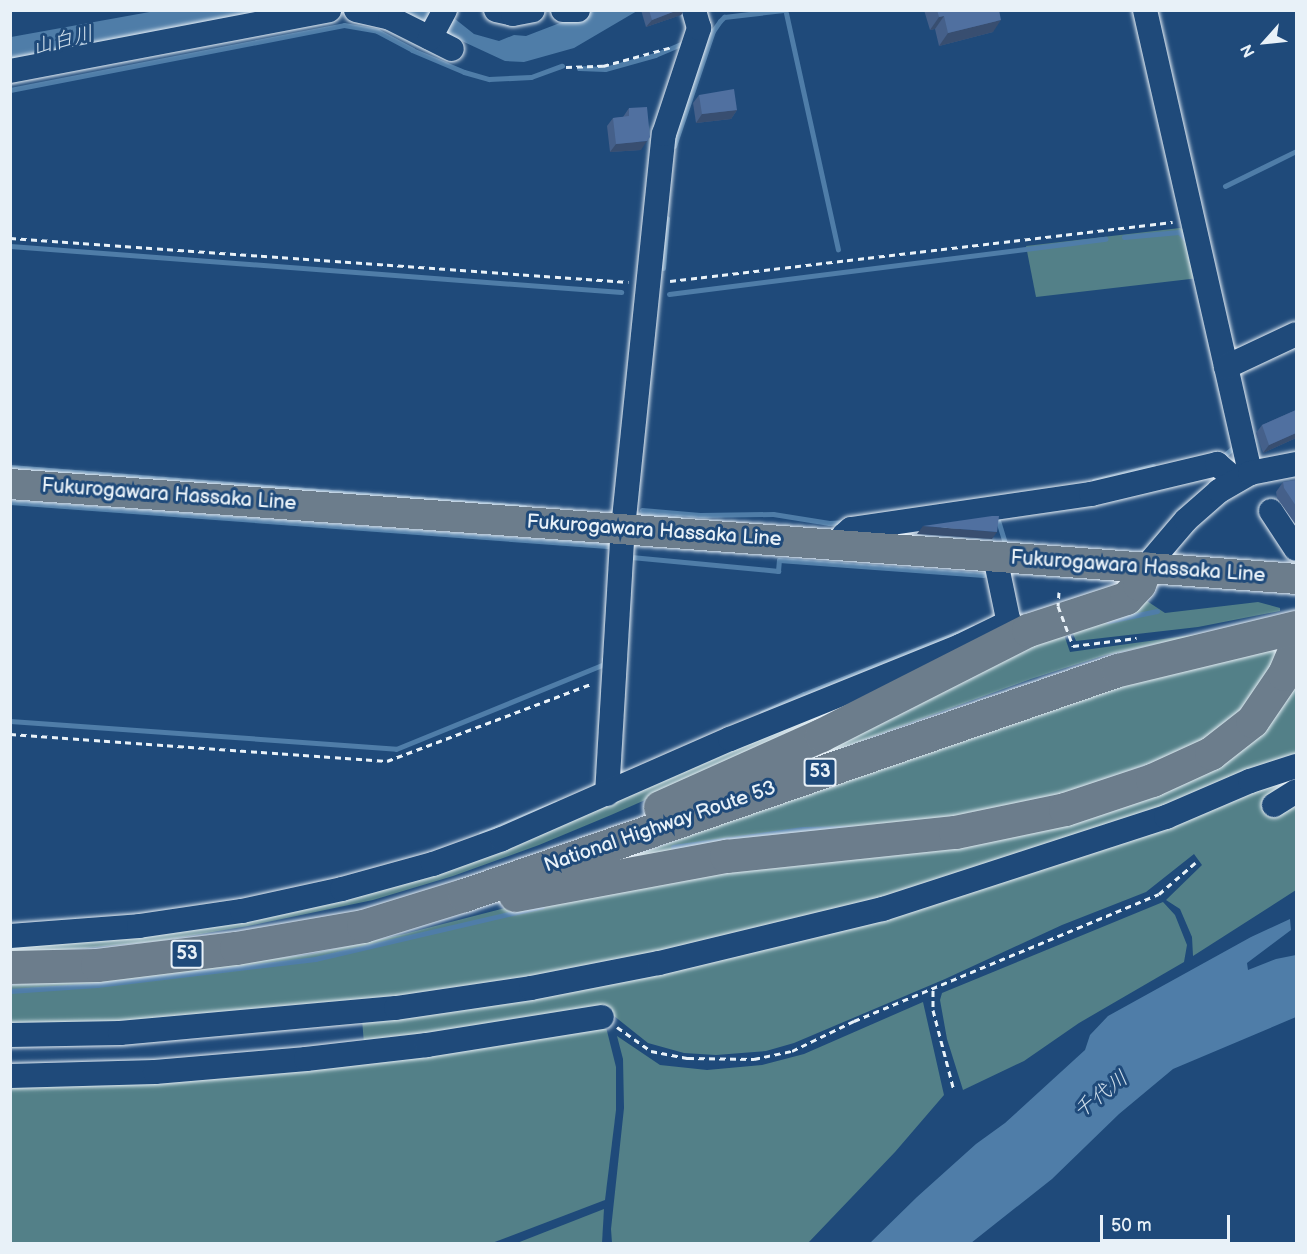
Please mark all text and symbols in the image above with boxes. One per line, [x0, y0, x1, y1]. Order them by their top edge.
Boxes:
north arrow [1235, 12, 1295, 72]
water label: 山白川 [29, 21, 97, 61]
text: N [1237, 41, 1260, 60]
street label: Fukurogawara Hassaka Line [41, 474, 297, 516]
street label: Fukurogawara Hassaka Line [526, 510, 782, 552]
street label: Fukurogawara Hassaka Line [1010, 546, 1266, 588]
road number: 53 [804, 757, 836, 787]
street label: National Highway Route 53 [540, 776, 780, 878]
road number: 53 [170, 939, 204, 969]
water label: 千代川 [1068, 1066, 1134, 1124]
scale bar [1103, 1203, 1234, 1241]
text: 50 m [1111, 1215, 1152, 1236]

